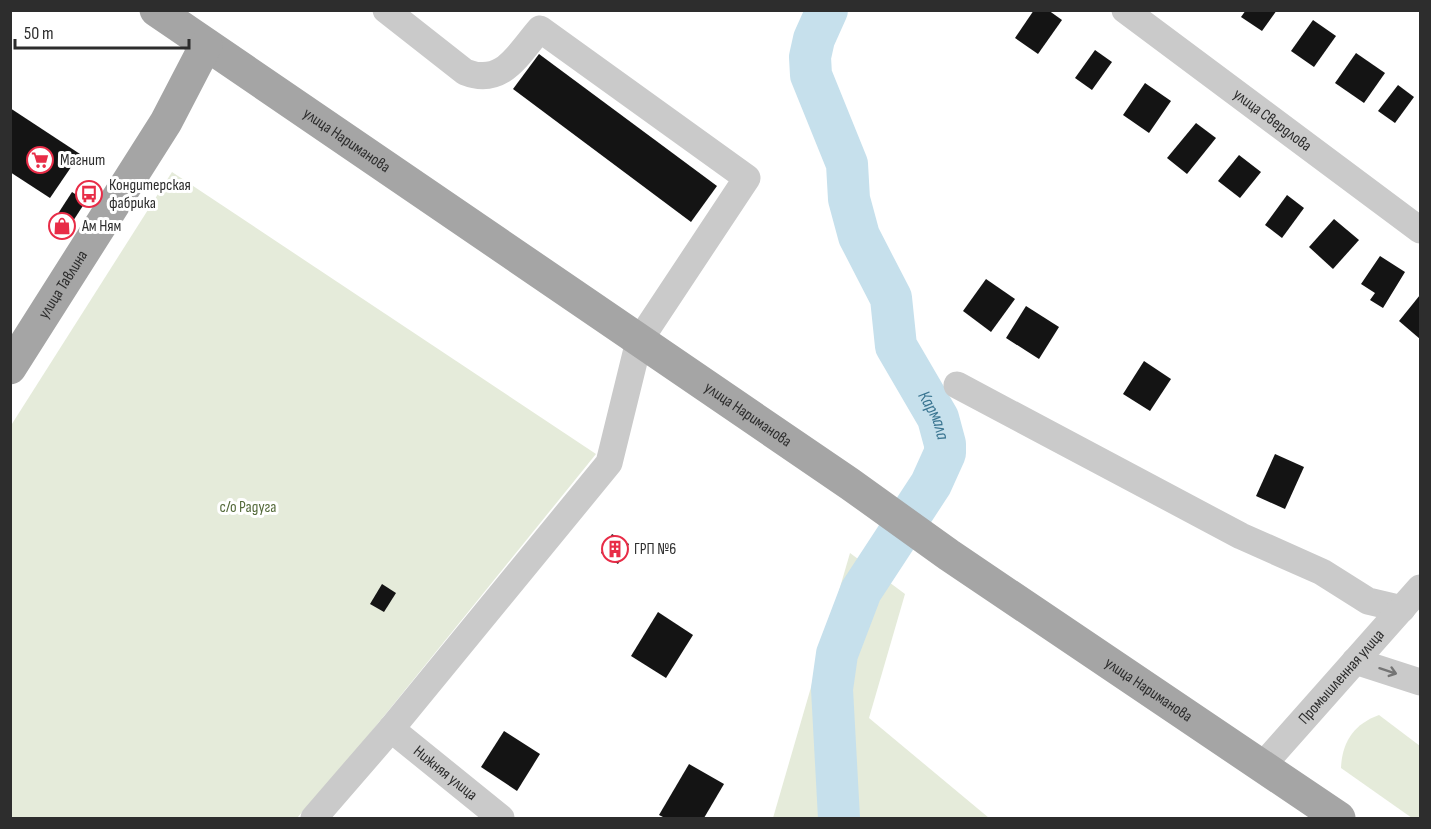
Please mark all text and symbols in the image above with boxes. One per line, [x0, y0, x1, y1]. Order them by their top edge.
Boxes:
scale bar [15, 12, 189, 50]
text: 50 m [24, 23, 54, 44]
street label: улица Свердлова [1230, 85, 1315, 155]
street label: улица Нариманова [299, 104, 394, 177]
supermarket icon: Магнит [25, 145, 55, 175]
place label: Магнит [60, 151, 105, 170]
place label: Кондитерская фабрика [109, 176, 191, 213]
bus stop icon: Кондитерская фабрика [74, 179, 104, 209]
shop icon: Ам Ням [47, 211, 77, 241]
place label: Ам Ням [81, 217, 121, 236]
street label: улица Тавлина [34, 247, 92, 322]
street label: улица Нариманова [701, 378, 795, 451]
water label: Кармала [914, 387, 954, 443]
park label: с/о Радуга [219, 498, 277, 517]
building icon: ГРП №6 [600, 534, 630, 564]
place label: ГРП №6 [634, 540, 676, 559]
street label: Промышленная улица [1294, 625, 1388, 728]
street label: улица Нариманова [1101, 653, 1196, 726]
one-way arrow [1378, 666, 1397, 677]
street label: Нижняя улица [410, 742, 481, 804]

